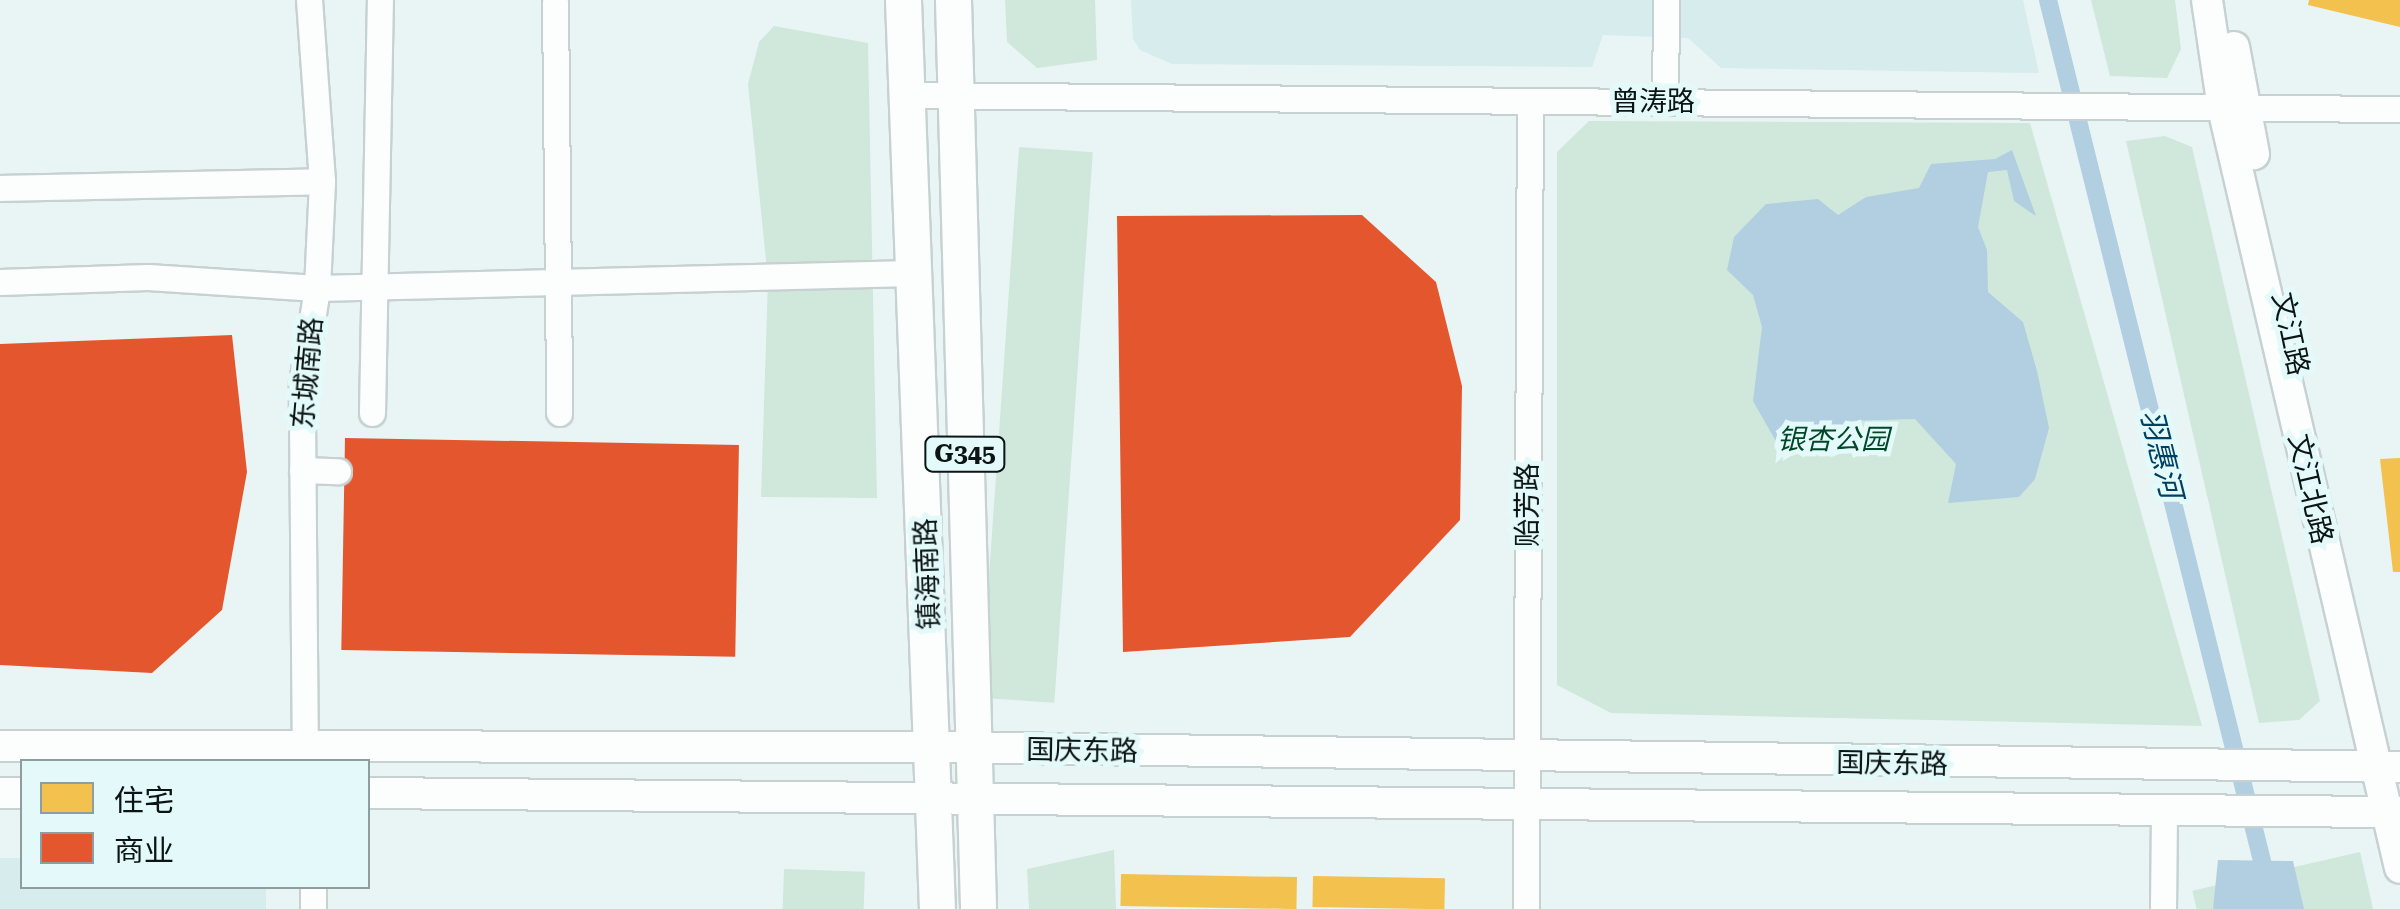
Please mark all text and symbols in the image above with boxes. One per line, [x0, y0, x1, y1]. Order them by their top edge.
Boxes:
street label: 曾涛路 [1611, 85, 1695, 119]
street label: 文江路 [2265, 289, 2315, 379]
street label: 东城南路 [286, 316, 330, 430]
water label: 羽惠河 [2133, 406, 2189, 502]
park label: 银杏公园 [1777, 423, 1889, 457]
street label: 文江北路 [2281, 431, 2339, 547]
road number: G345 [922, 434, 1008, 474]
street label: 贻芳路 [1511, 463, 1545, 547]
street label: 镇海南路 [909, 517, 947, 631]
street label: 国庆东路 [1026, 733, 1138, 769]
street label: 国庆东路 [1836, 746, 1948, 782]
legend [20, 759, 370, 889]
text: 住宅 [114, 783, 174, 818]
text: 商业 [114, 833, 174, 868]

